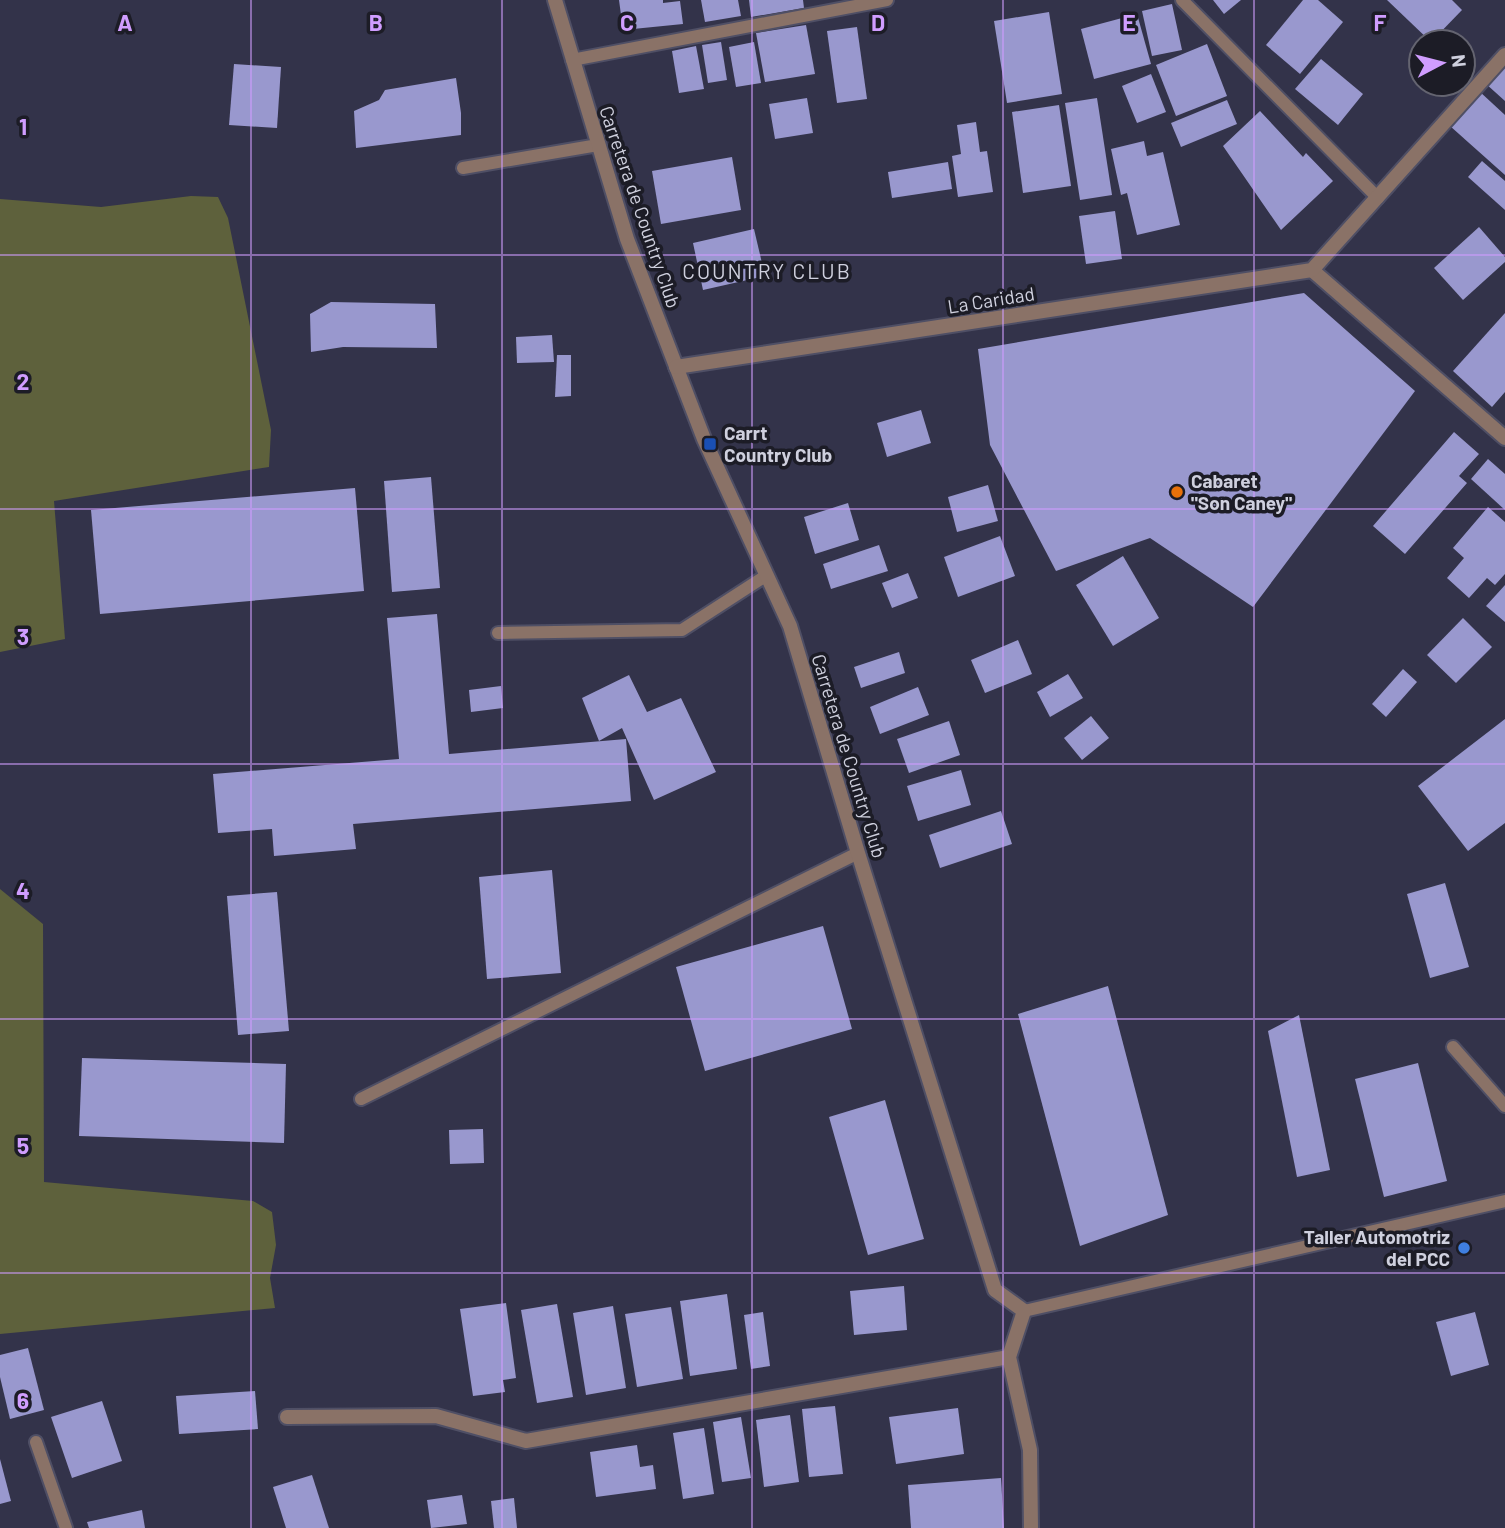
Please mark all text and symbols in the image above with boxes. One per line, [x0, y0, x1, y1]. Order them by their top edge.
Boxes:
text: A [117, 8, 133, 36]
text: B [369, 8, 383, 36]
text: C [620, 8, 634, 36]
text: D [871, 8, 885, 36]
text: E [1122, 8, 1136, 36]
text: F [1374, 8, 1387, 36]
north arrow [1407, 28, 1477, 98]
text: N [1447, 53, 1472, 69]
street label: Carretera de Country Club [595, 103, 686, 311]
text: 1 [19, 112, 27, 140]
district label: COUNTRY CLUB [682, 258, 852, 283]
street label: La Caridad [946, 281, 1036, 318]
text: 2 [17, 367, 29, 395]
place label: Carrt Country Club [724, 421, 832, 466]
marker: Carrt Country Club [702, 436, 718, 452]
place label: Cabaret "Son Caney" [1191, 469, 1292, 514]
marker: Cabaret "Son Caney" [1169, 484, 1185, 500]
text: 3 [17, 622, 29, 650]
street label: Carretera de Country Club [807, 651, 891, 861]
text: 4 [16, 876, 30, 904]
text: 5 [17, 1131, 29, 1159]
place label: Taller Automotriz del PCC [1304, 1225, 1450, 1270]
marker: Taller Automotriz del PCC [1456, 1240, 1472, 1256]
text: 6 [17, 1386, 29, 1414]

